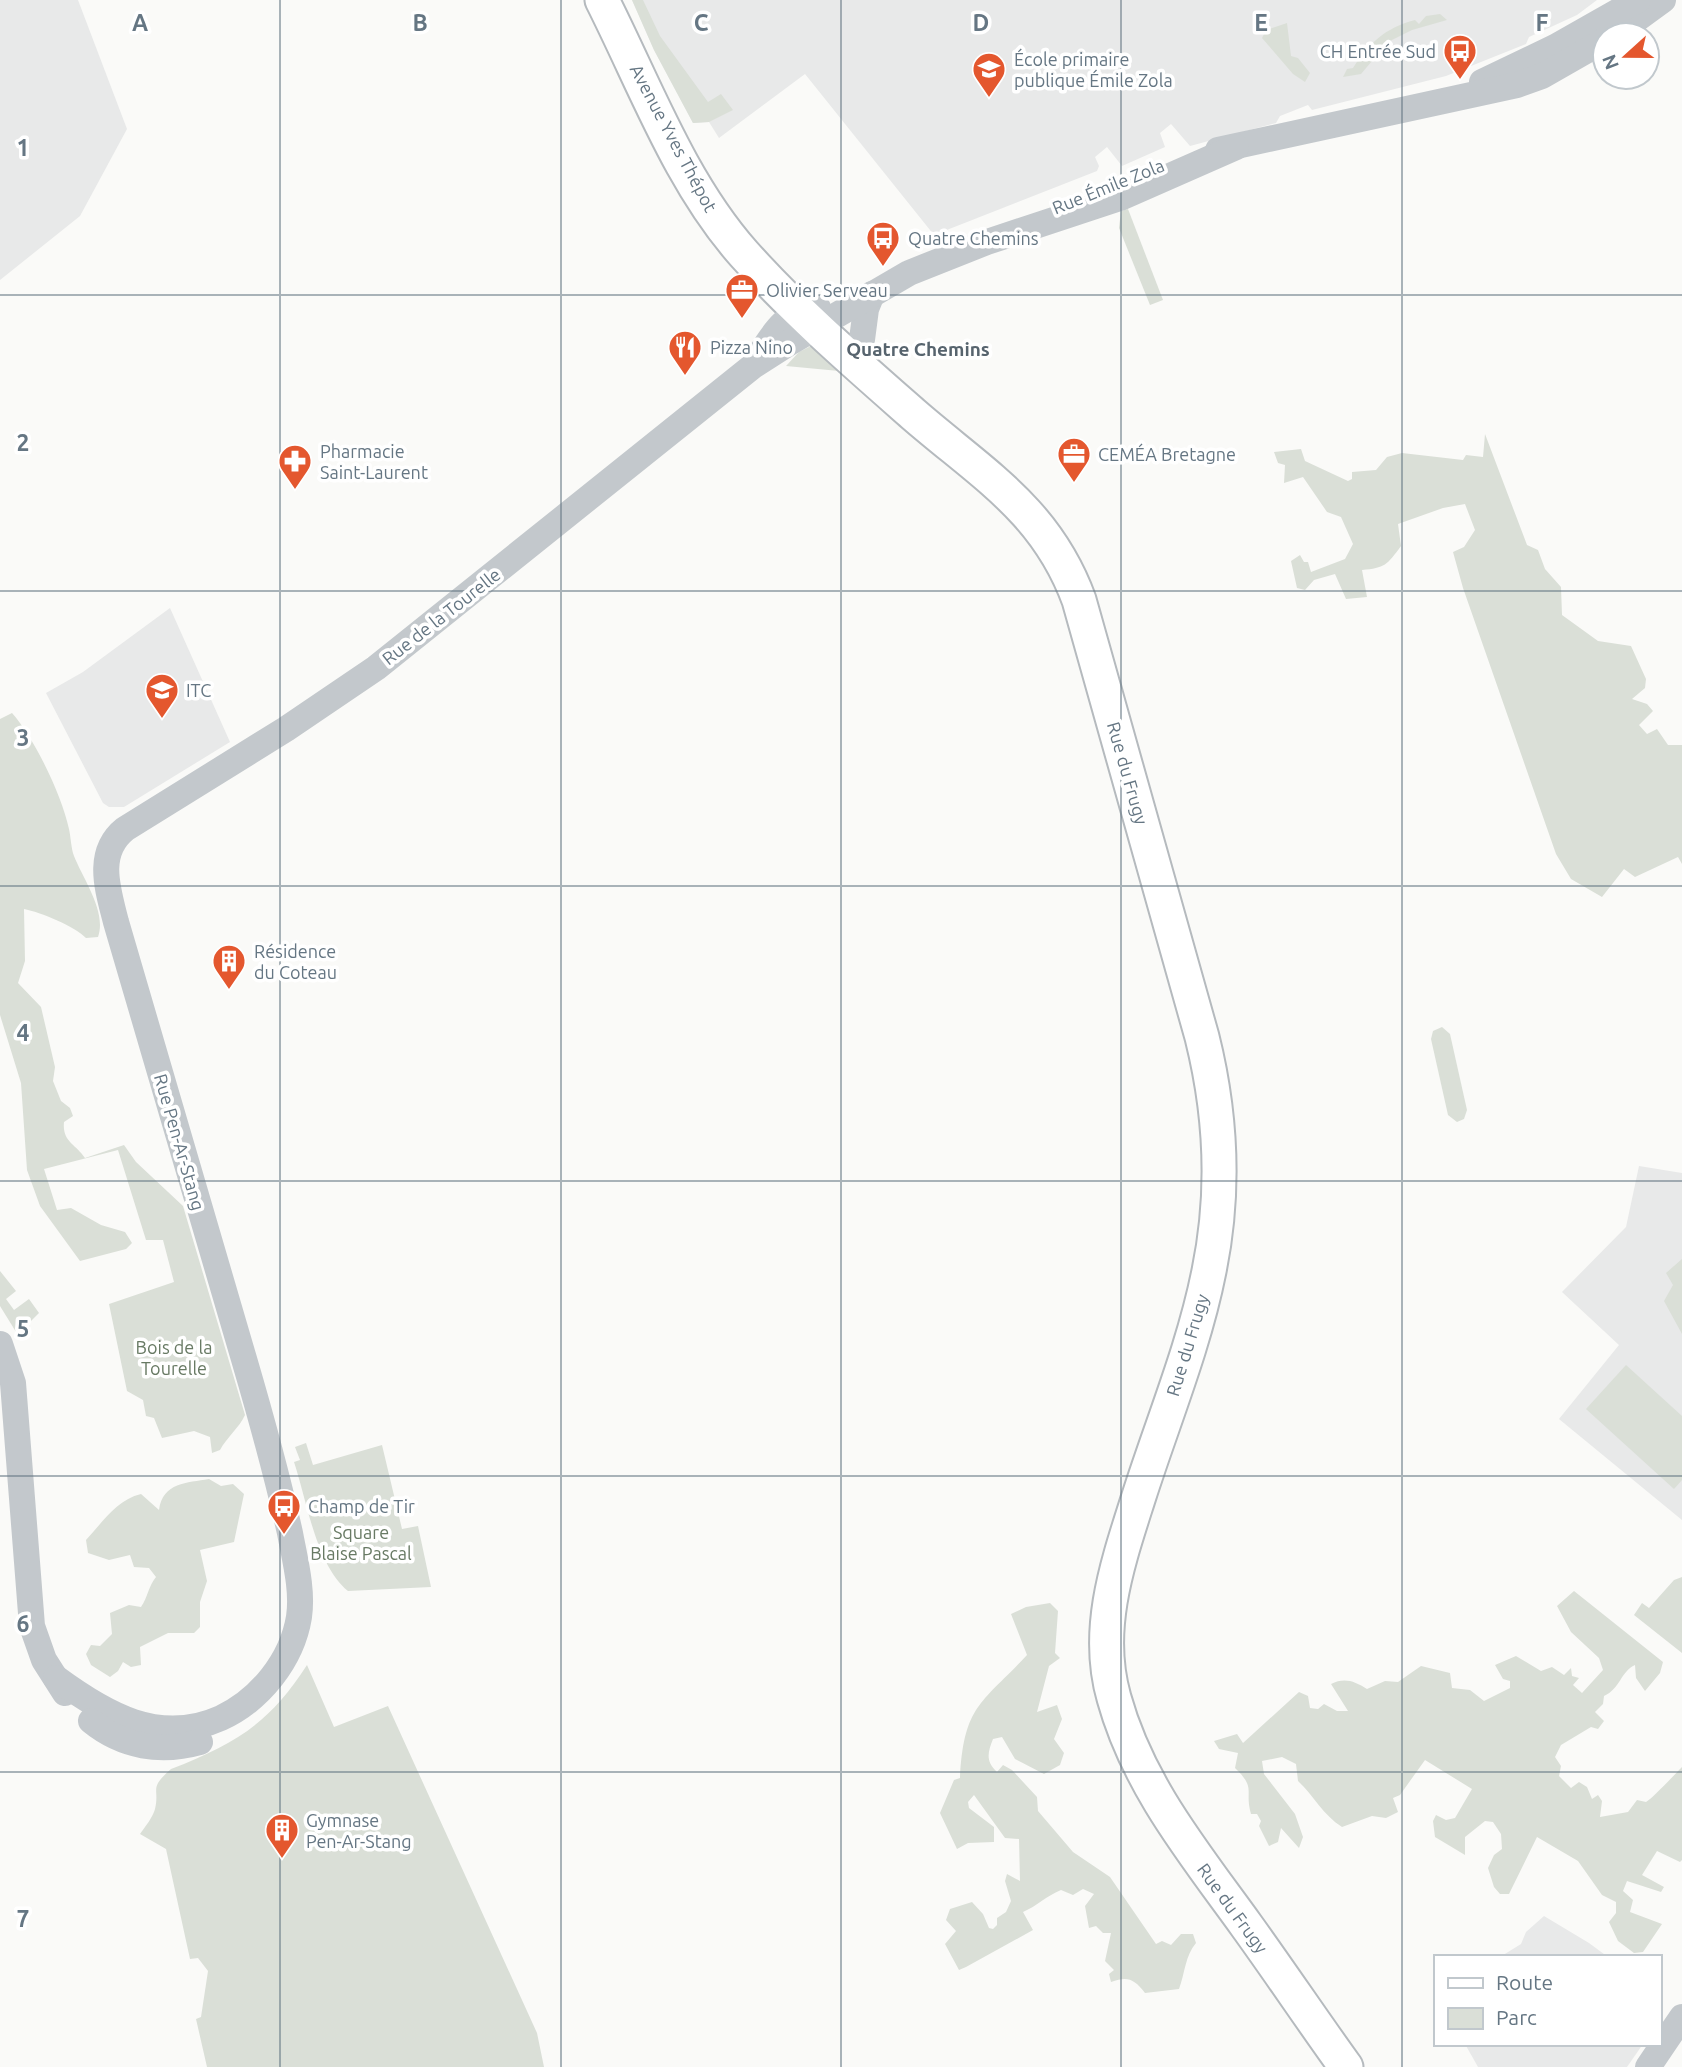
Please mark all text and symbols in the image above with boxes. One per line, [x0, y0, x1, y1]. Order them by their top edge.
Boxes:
text: A [132, 10, 148, 35]
text: B [412, 10, 428, 35]
text: C [694, 10, 709, 35]
text: D [973, 10, 989, 35]
text: E [1254, 10, 1268, 35]
text: F [1536, 10, 1549, 35]
north arrow [1591, 21, 1661, 91]
bus stop icon: CH Entrée Sud [1441, 32, 1479, 81]
place label: CH Entrée Sud [1320, 41, 1436, 61]
place label: École primaire publique Émile Zola [1014, 48, 1173, 90]
school or university icon: École primaire publique Émile Zola [970, 50, 1008, 99]
text: N [1597, 52, 1623, 73]
street label: Avenue Yves Thépot [627, 61, 721, 215]
text: 1 [17, 135, 29, 160]
street label: Rue Émile Zola [1049, 154, 1167, 218]
bus stop icon: Quatre Chemins [864, 219, 902, 268]
place label: Quatre Chemins [908, 228, 1039, 249]
office icon: Olivier Serveau [723, 271, 761, 320]
place label: Olivier Serveau [766, 280, 888, 300]
restaurant icon: Pizza Nino [666, 328, 704, 377]
place label: Pizza Nino [710, 337, 793, 357]
district label: Quatre Chemins [846, 338, 990, 360]
text: 2 [17, 430, 29, 455]
office icon: CEMÉA Bretagne [1055, 435, 1093, 484]
place label: Pharmacie Saint-Laurent [320, 441, 428, 482]
pharmacy icon: Pharmacie Saint-Laurent [276, 442, 314, 491]
place label: CEMÉA Bretagne [1098, 443, 1236, 464]
street label: Rue de la Tourelle [378, 564, 504, 668]
school or university icon: ITC [143, 671, 181, 720]
place label: ITC [186, 680, 211, 700]
street label: Rue du Frugy [1104, 719, 1152, 827]
text: 3 [17, 725, 29, 750]
place label: Résidence du Coteau [254, 941, 337, 982]
building icon: Résidence du Coteau [210, 942, 248, 991]
text: 4 [17, 1020, 30, 1045]
street label: Rue Pen-Ar-Stang [151, 1071, 209, 1213]
street label: Rue du Frugy [1162, 1291, 1212, 1398]
text: 5 [17, 1316, 29, 1341]
park label: Bois de la Tourelle [136, 1337, 212, 1378]
bus stop icon: Champ de Tir [265, 1487, 303, 1536]
place label: Champ de Tir [308, 1496, 415, 1516]
park label: Square Blaise Pascal [310, 1522, 412, 1563]
text: 6 [17, 1611, 30, 1636]
place label: Gymnase Pen-Ar-Stang [306, 1810, 412, 1851]
building icon: Gymnase Pen-Ar-Stang [263, 1811, 301, 1860]
street label: Rue du Frugy [1194, 1859, 1272, 1957]
text: 7 [17, 1906, 29, 1931]
legend [1434, 1955, 1661, 2046]
text: Route [1496, 1970, 1553, 1994]
text: Parc [1496, 2005, 1537, 2029]

